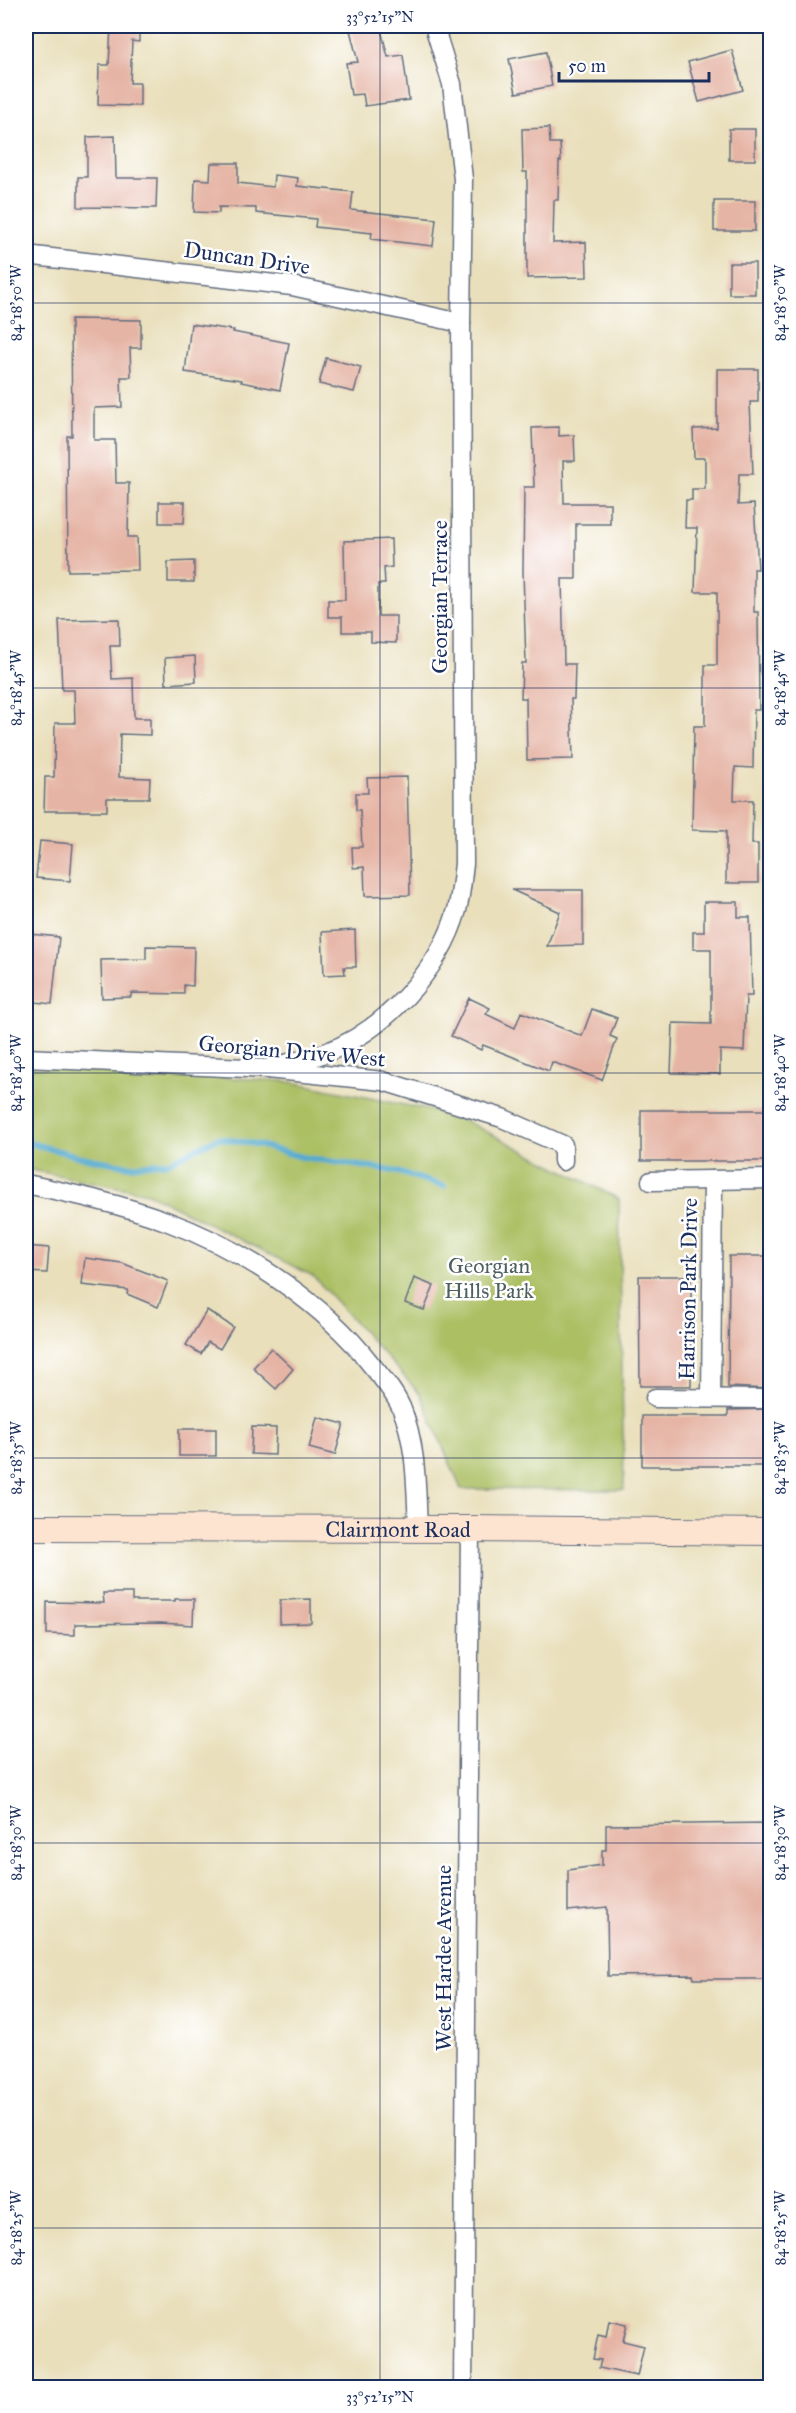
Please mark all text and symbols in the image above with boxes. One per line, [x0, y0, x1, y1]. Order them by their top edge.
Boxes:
text: 33°52'15"N [346, 8, 414, 26]
scale bar [559, 45, 709, 83]
text: 50 m [568, 55, 606, 77]
street label: Duncan Drive [182, 236, 312, 280]
text: 84°18'50"W [7, 264, 25, 341]
text: 84°18'50"W [771, 264, 789, 341]
street label: Georgian Terrace [426, 520, 453, 674]
text: 84°18'45"W [7, 649, 25, 726]
text: 84°18'45"W [771, 649, 789, 726]
street label: Georgian Drive West [197, 1029, 387, 1073]
text: 84°18'40"W [7, 1033, 25, 1112]
text: 84°18'40"W [771, 1033, 789, 1112]
street label: Harrison Park Drive [673, 1198, 703, 1380]
park label: Georgian Hills Park [444, 1252, 535, 1304]
text: 84°18'35"W [7, 1420, 25, 1495]
text: 84°18'35"W [771, 1420, 789, 1495]
street label: Clairmont Road [325, 1515, 471, 1543]
text: 84°18'30"W [7, 1805, 25, 1881]
text: 84°18'30"W [771, 1805, 789, 1881]
street label: West Hardee Avenue [430, 1865, 457, 2051]
text: 84°18'25"W [7, 2190, 25, 2265]
text: 84°18'25"W [771, 2190, 789, 2265]
text: 33°52'15"N [346, 2388, 414, 2406]

